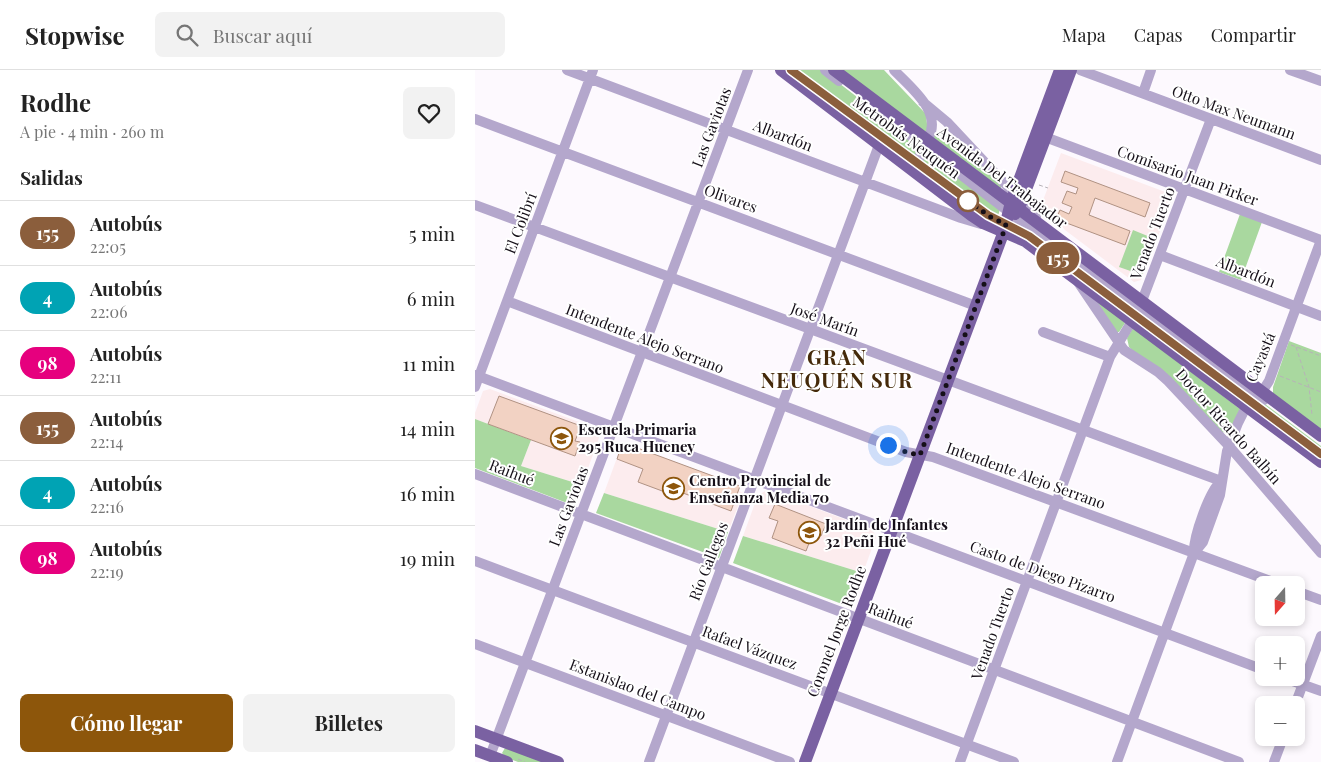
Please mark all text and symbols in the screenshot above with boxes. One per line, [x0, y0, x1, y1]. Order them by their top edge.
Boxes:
search box [155, 12, 505, 57]
text: Stopwise [25, 19, 125, 51]
icon: search [173, 21, 201, 49]
text: Buscar aquí [213, 22, 312, 48]
text: Mapa [1062, 23, 1106, 47]
text: Capas [1134, 23, 1183, 47]
text: Compartir [1211, 23, 1296, 47]
street label: Otto Max Neumann [1169, 80, 1299, 144]
street label: Las Gaviotas [687, 84, 735, 170]
text: Rodhe [20, 86, 91, 118]
button: heart [403, 87, 455, 139]
street label: Metrobús Neuquén [849, 91, 965, 183]
street label: Albardón [750, 114, 816, 155]
text: A pie · 4 min · 260 m [20, 121, 164, 142]
street label: Avenida Del Trabajador [933, 121, 1072, 233]
street label: Comisario Juan Pirker [1115, 140, 1262, 210]
text: Salidas [20, 164, 83, 190]
street label: Olivares [702, 179, 760, 217]
street label: Venado Tuerto [1125, 184, 1179, 283]
street label: El Colibrí [499, 189, 541, 256]
unlabelled marker [957, 190, 979, 212]
text: Autobús [90, 210, 162, 236]
text: 5 min [409, 220, 455, 246]
text: 155 [36, 221, 59, 245]
text: 22:05 [90, 236, 126, 257]
line badge: 155 [1029, 242, 1087, 274]
text: 155 [1046, 246, 1070, 270]
street label: Albardón [1213, 250, 1279, 291]
text: Autobús [90, 275, 162, 301]
text: 6 min [407, 285, 455, 311]
text: 4 [43, 286, 52, 310]
street label: José Marín [787, 297, 862, 341]
street label: Intendente Alejo Serrano [563, 299, 727, 377]
text: 22:06 [90, 301, 127, 322]
street label: Cayastá [1241, 329, 1280, 385]
text: Autobús [90, 340, 162, 366]
district label: GRAN NEUQUÉN SUR [761, 343, 913, 393]
text: 11 min [402, 350, 455, 376]
text: 98 [37, 351, 58, 375]
street label: Doctor Ricardo Balbín [1172, 364, 1286, 488]
text: 22:11 [90, 366, 121, 387]
text: Autobús [90, 405, 162, 431]
text: 14 min [400, 415, 455, 441]
text: 155 [36, 416, 59, 440]
place label: Escuela Primaria 295 Ruca Hueney [578, 419, 697, 456]
school or university icon: Escuela Primaria 295 Ruca Hueney [550, 426, 574, 450]
text: 22:14 [90, 431, 123, 452]
your location [876, 433, 901, 458]
street label: Intendente Alejo Serrano [944, 437, 1108, 513]
street label: Raihué [487, 454, 537, 490]
street label: Las Gaviotas [544, 463, 592, 549]
text: Autobús [90, 470, 162, 496]
place label: Centro Provincial de Enseñanza Media 70 [689, 470, 832, 507]
school or university icon: Centro Provincial de Enseñanza Media 70 [661, 477, 685, 501]
text: 16 min [400, 480, 455, 506]
text: 4 [43, 481, 52, 505]
text: 22:16 [90, 496, 124, 517]
place label: Jardín de Infantes 32 Peñi Hué [824, 514, 948, 551]
street label: Río Gallegos [684, 519, 732, 603]
school or university icon: Jardín de Infantes 32 Peñi Hué [797, 521, 821, 545]
text: Autobús [90, 535, 162, 561]
street label: Casto de Diego Pizarro [968, 535, 1118, 607]
text: 19 min [400, 545, 455, 571]
text: 98 [37, 546, 58, 570]
text: 22:19 [90, 561, 124, 582]
street label: Coronel Jorge Rodhe [802, 562, 870, 700]
north arrow [1255, 576, 1305, 626]
map controls [1255, 576, 1305, 746]
street label: Venado Tuerto [966, 584, 1018, 683]
street label: Raihué [866, 597, 916, 633]
street label: Rafael Vázquez [700, 621, 800, 673]
button: + [1255, 636, 1305, 686]
street label: Estanislao del Campo [567, 654, 709, 724]
button: Cómo llegar [20, 694, 233, 752]
button: Billetes [243, 694, 455, 752]
button: − [1255, 696, 1305, 746]

